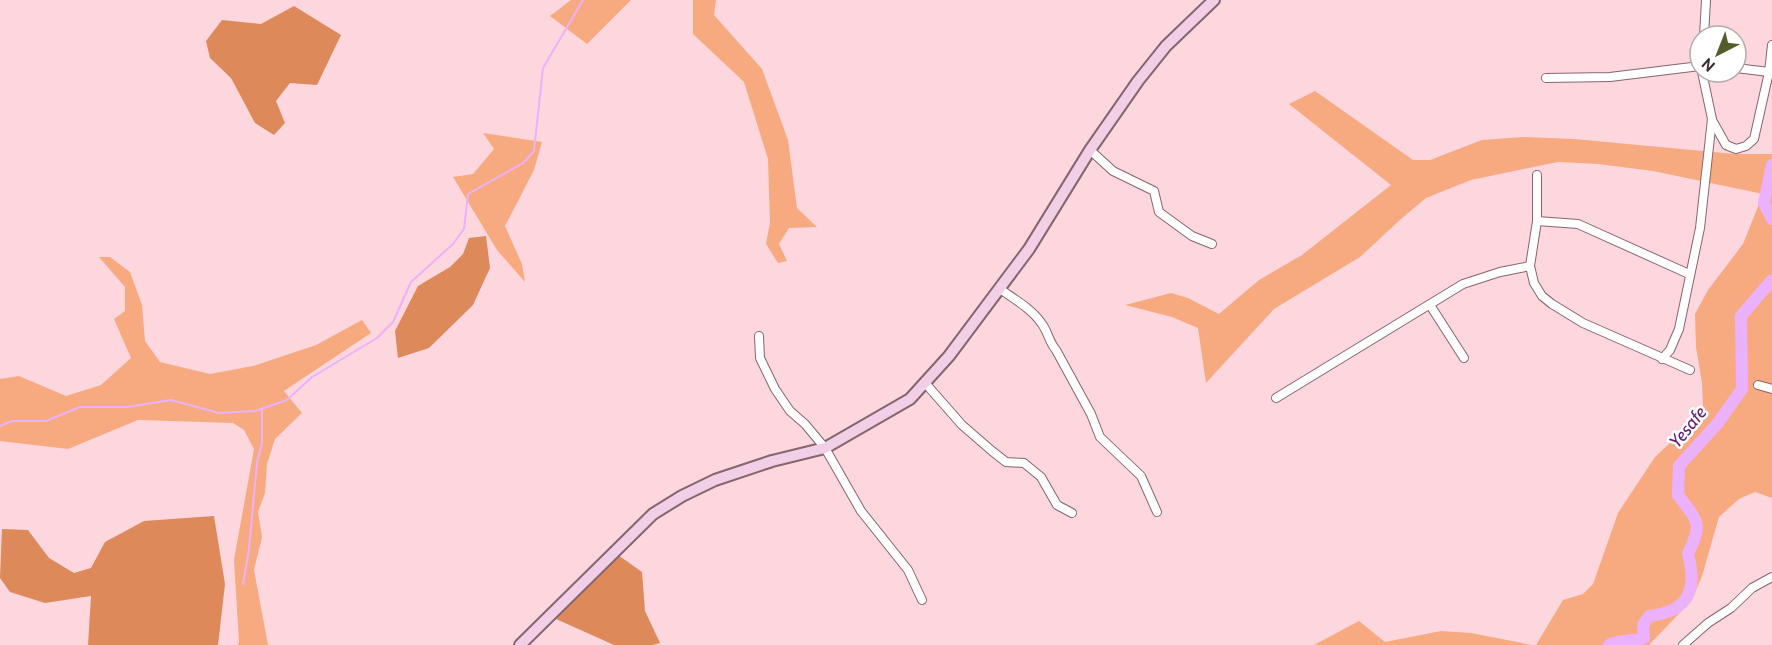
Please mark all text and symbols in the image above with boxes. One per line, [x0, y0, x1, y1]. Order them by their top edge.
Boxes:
north arrow [1688, 24, 1748, 84]
text: N [1698, 54, 1719, 76]
water label: Yesafe [1665, 402, 1711, 452]

